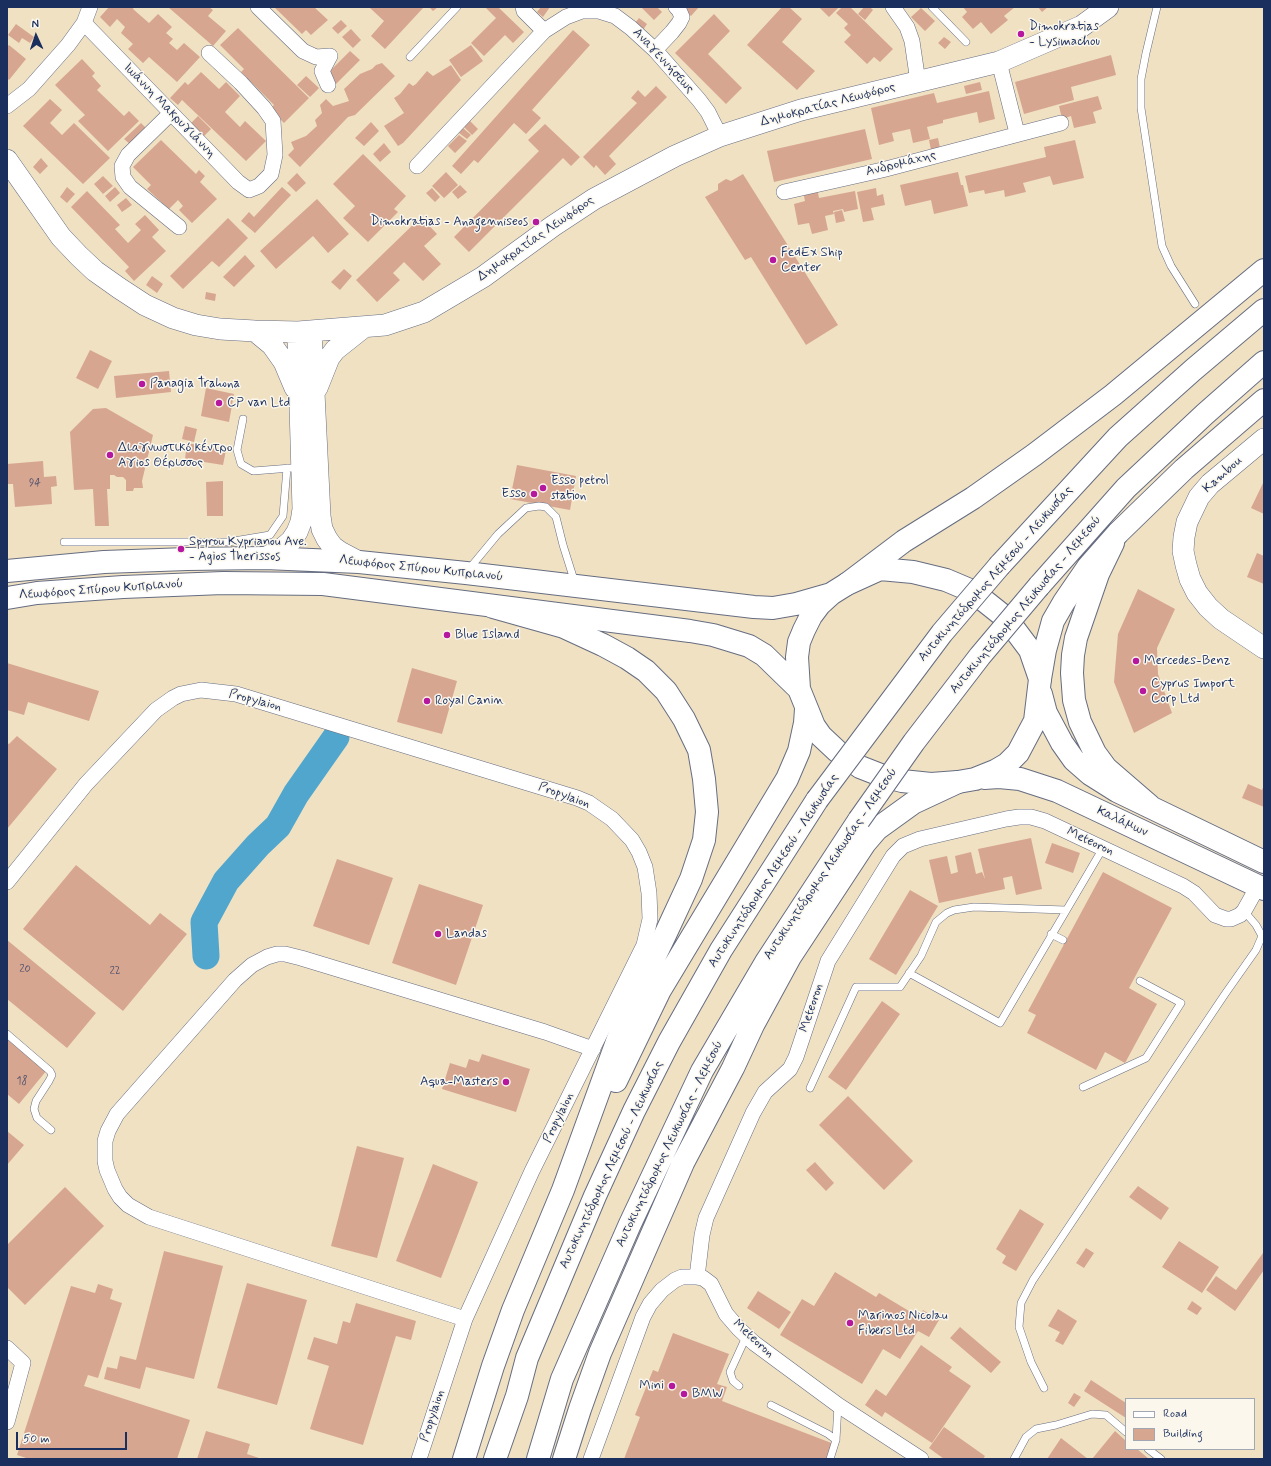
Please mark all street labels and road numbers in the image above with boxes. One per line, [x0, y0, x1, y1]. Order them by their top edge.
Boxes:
street label: Αναγεννήσεως [629, 25, 697, 97]
street label: Ιωάννη Μακρυγιάννη [120, 60, 218, 162]
street label: Δημοκρατίας Λεωφόρος [759, 79, 897, 131]
street label: Ανδρομάχης [864, 148, 938, 180]
street label: Δημοκρατίας Λεωφόρος [475, 193, 597, 285]
street label: Kambou [1200, 453, 1246, 497]
street label: Αυτοκινητόδρομος Λεμεσού - Λευκωσίας [915, 483, 1077, 665]
street label: Αυτοκινητόδρομος Λευκωσίας - Λεμεσού [947, 513, 1105, 697]
street label: Λεωφόρος Σπύρου Κυπριανού [338, 553, 504, 585]
street label: Λεωφόρος Σπύρου Κυπριανού [18, 576, 184, 604]
street label: Propylaion [227, 686, 283, 716]
street label: Αυτοκινητόδρομος Λευκωσίας - Λεμεσού [761, 765, 901, 963]
street label: Αυτοκινητόδρομος Λεμεσού - Λευκωσίας [705, 771, 843, 971]
street label: Propylaion [536, 779, 592, 813]
street label: Καλάμων [1094, 803, 1150, 841]
street label: Meteoron [1064, 824, 1116, 860]
street label: Meteoron [797, 982, 827, 1034]
street label: Αυτοκινητόδρομος Λευκωσίας - Λεμεσού [613, 1038, 727, 1250]
street label: Αυτοκινητόδρομος Λεμεσού - Λευκωσίας [557, 1059, 667, 1271]
street label: Propylaion [540, 1090, 578, 1146]
street label: Meteoron [729, 1316, 777, 1362]
street label: Propylaion [417, 1388, 449, 1444]

